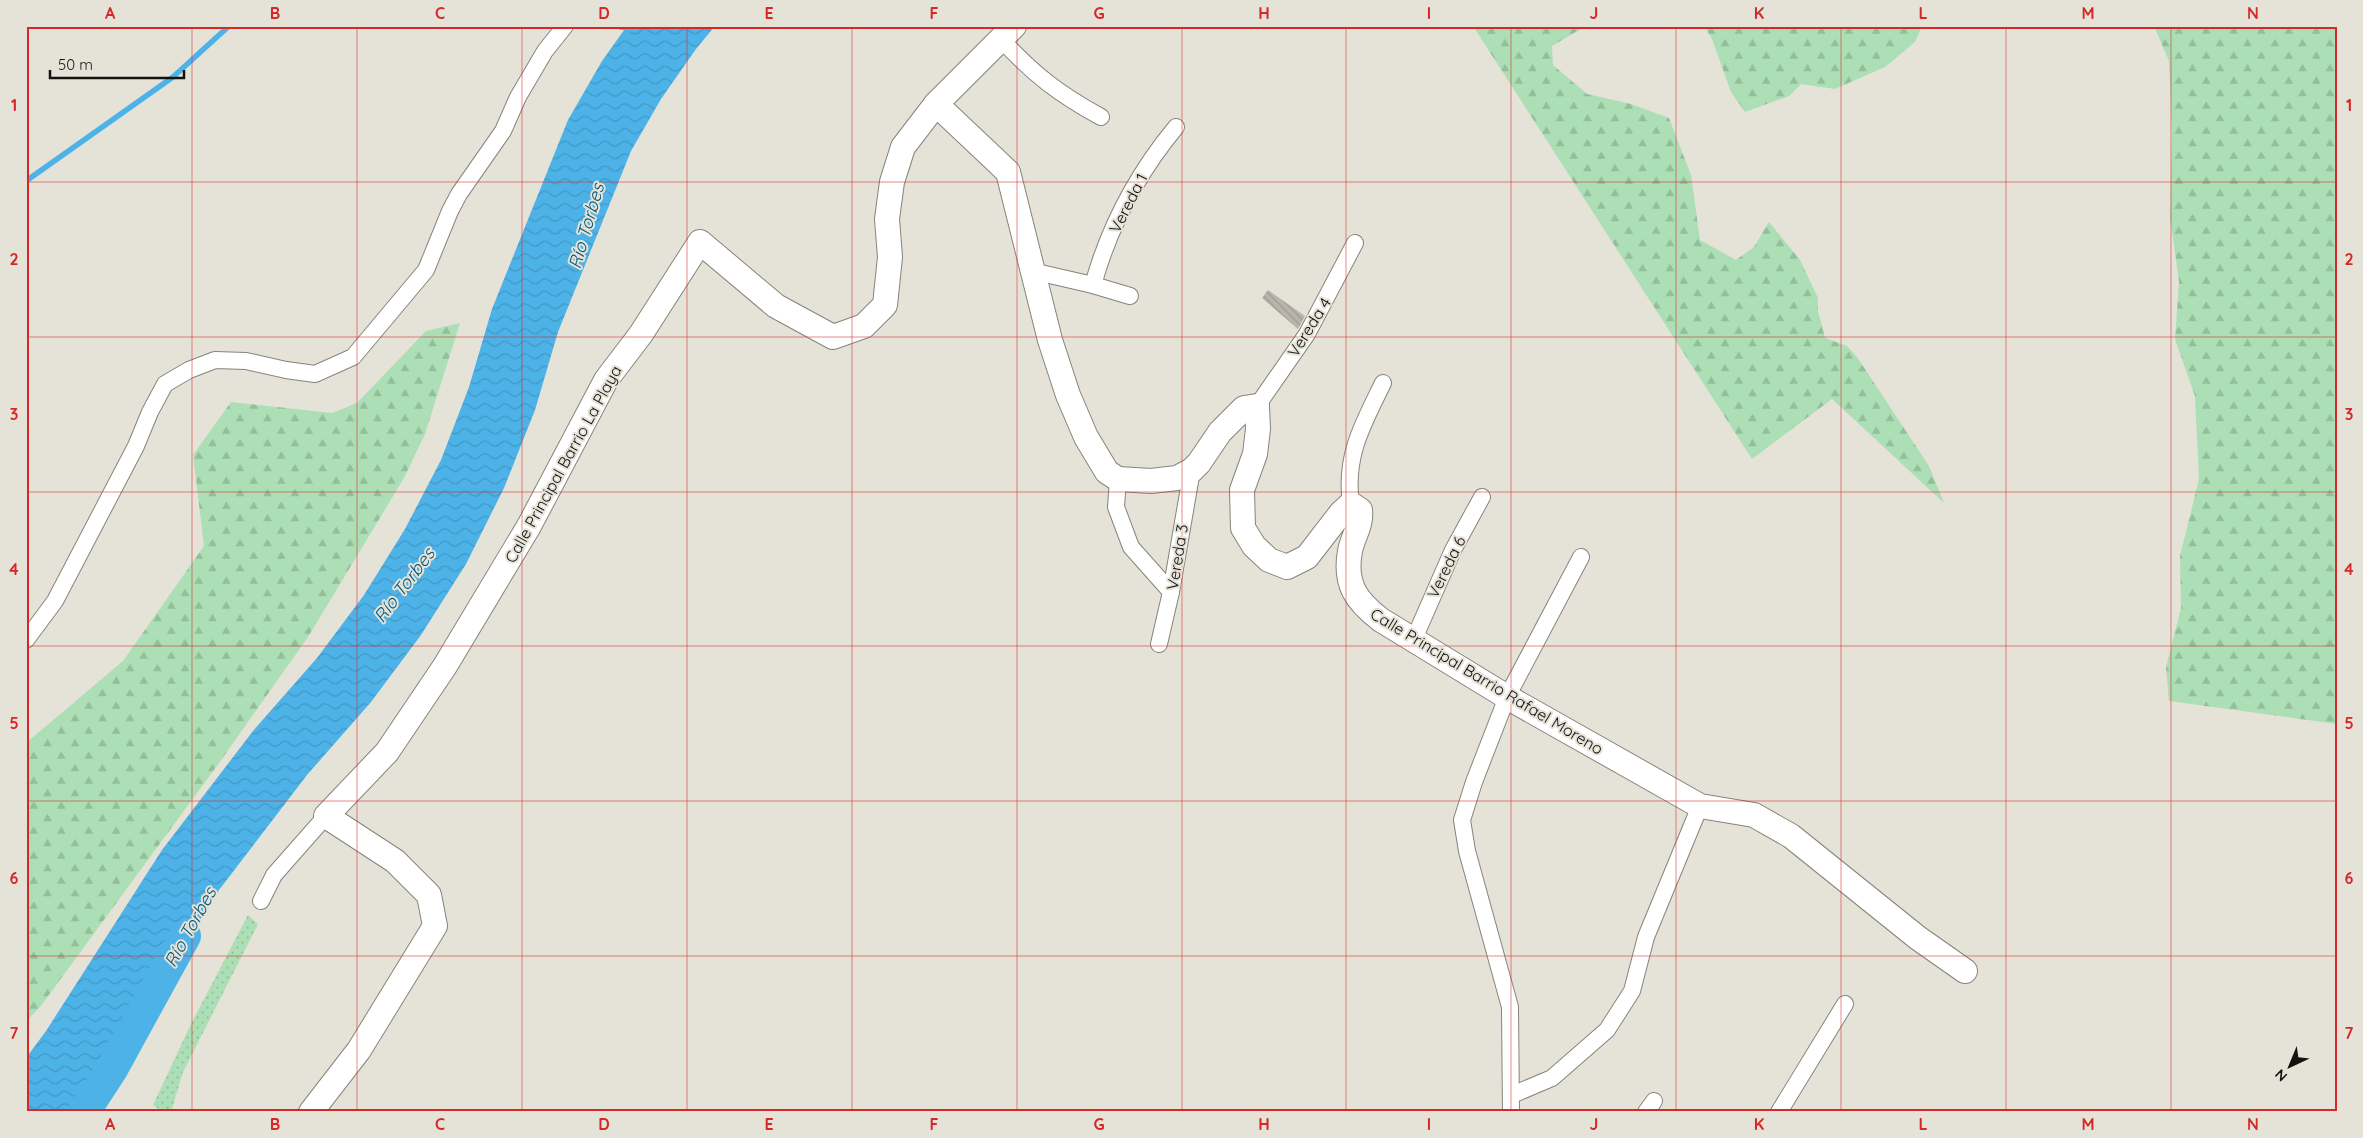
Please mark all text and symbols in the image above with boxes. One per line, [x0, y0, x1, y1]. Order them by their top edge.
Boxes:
text: A [105, 3, 116, 23]
text: B [270, 3, 280, 23]
text: C [435, 3, 445, 23]
text: D [598, 3, 610, 23]
text: E [764, 3, 774, 23]
text: F [930, 3, 939, 23]
text: G [1093, 3, 1105, 23]
text: H [1258, 3, 1270, 23]
text: I [1427, 3, 1431, 23]
text: J [1590, 3, 1598, 23]
text: K [1754, 3, 1764, 23]
text: L [1919, 3, 1928, 23]
text: M [2081, 3, 2095, 23]
text: N [2247, 3, 2259, 23]
scale bar [50, 48, 184, 80]
text: 50 m [58, 55, 93, 74]
text: 1 [11, 95, 17, 115]
text: 1 [2346, 95, 2352, 115]
street label: Vereda 1 [1105, 170, 1151, 236]
water label: Río Torbes [563, 179, 610, 271]
text: 2 [9, 249, 19, 269]
text: 2 [2344, 249, 2354, 269]
street label: Vereda 4 [1283, 294, 1335, 360]
street label: Calle Principal Barrio La Playa [500, 362, 626, 566]
text: 3 [10, 404, 18, 424]
text: 3 [2345, 404, 2353, 424]
street label: Vereda 3 [1162, 523, 1192, 591]
street label: Vereda 6 [1422, 532, 1470, 601]
water label: Río Torbes [368, 542, 441, 627]
text: 4 [9, 559, 19, 579]
text: 4 [2344, 559, 2354, 579]
street label: Calle Principal Barrio Rafael Moreno [1367, 603, 1607, 759]
text: 5 [9, 713, 19, 733]
text: 5 [2344, 713, 2354, 733]
text: 6 [10, 868, 19, 888]
text: 6 [2345, 868, 2354, 888]
water label: Río Torbes [159, 882, 222, 971]
text: 7 [10, 1023, 19, 1043]
text: 7 [2345, 1023, 2354, 1043]
north arrow [2266, 1040, 2316, 1090]
text: N [2271, 1065, 2291, 1085]
text: A [105, 1114, 116, 1134]
text: B [270, 1114, 280, 1134]
text: C [435, 1114, 445, 1134]
text: D [598, 1114, 610, 1134]
text: E [764, 1114, 774, 1134]
text: F [930, 1114, 939, 1134]
text: G [1093, 1114, 1105, 1134]
text: H [1258, 1114, 1270, 1134]
text: I [1427, 1114, 1431, 1134]
text: J [1590, 1114, 1598, 1134]
text: K [1754, 1114, 1764, 1134]
text: L [1919, 1114, 1928, 1134]
text: M [2081, 1114, 2095, 1134]
text: N [2247, 1114, 2259, 1134]

